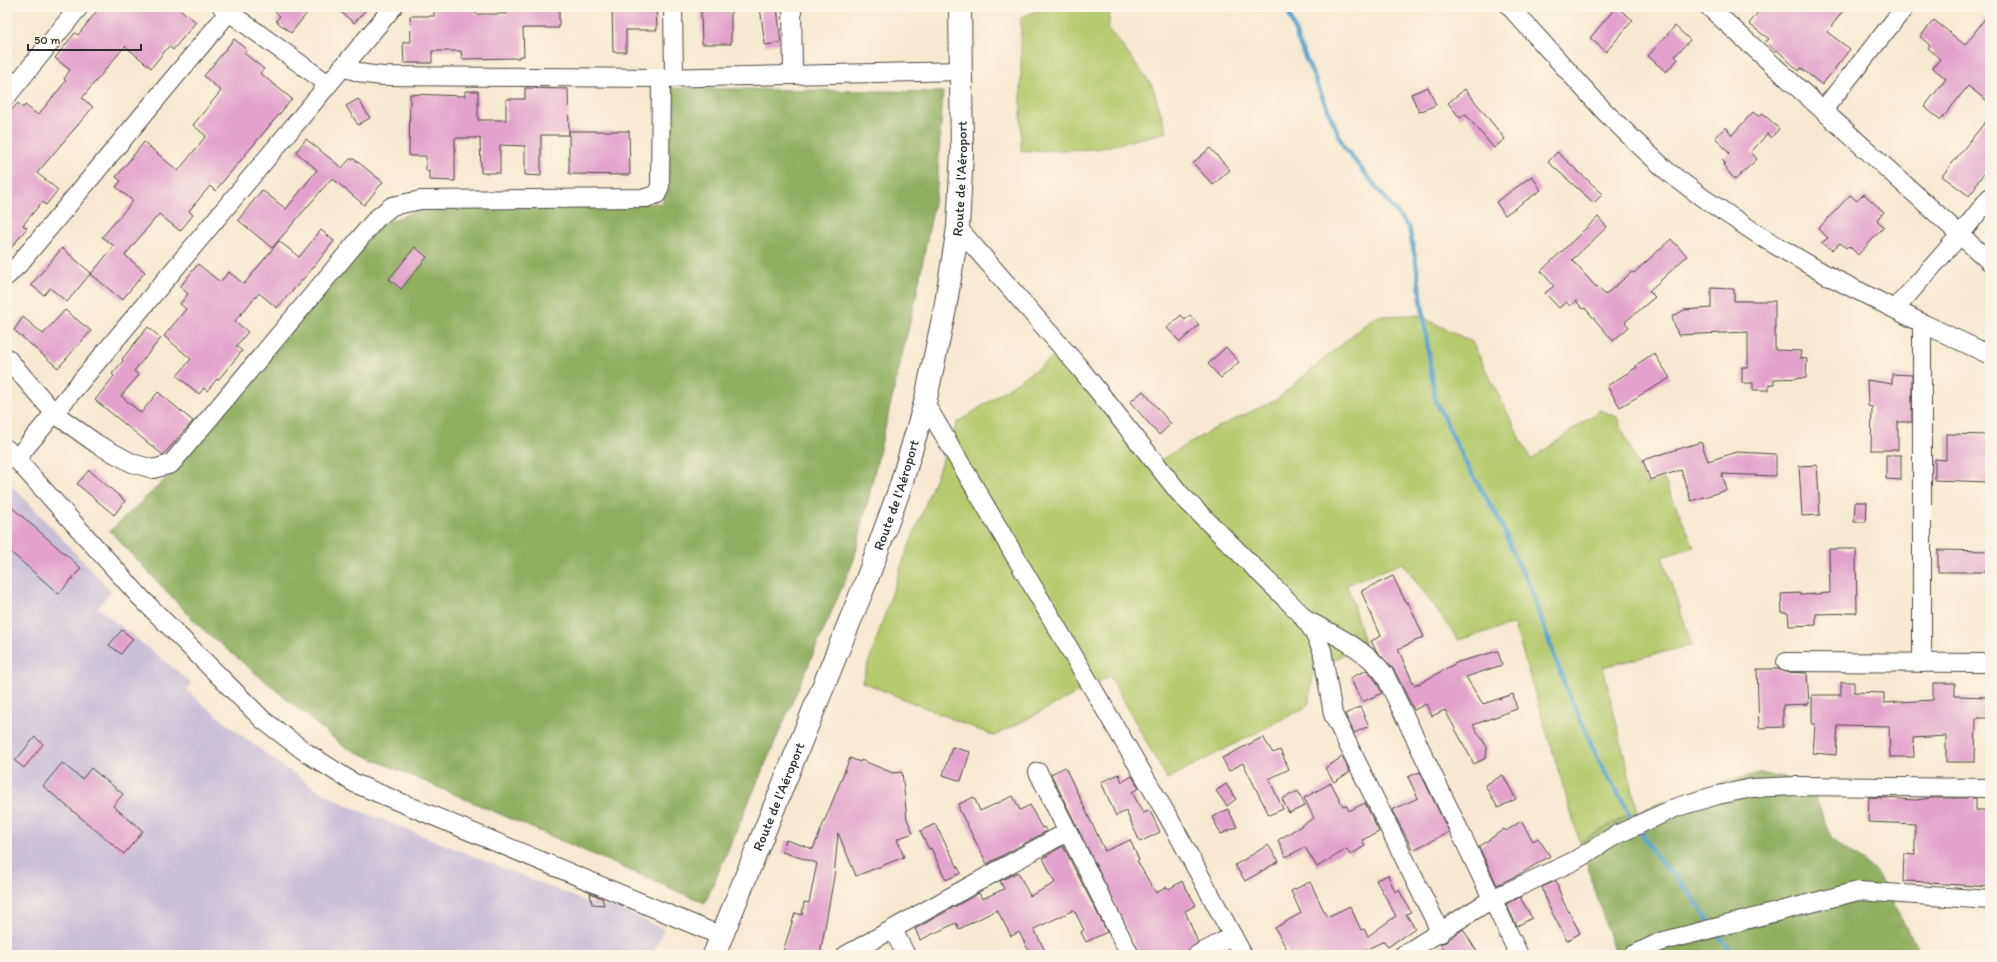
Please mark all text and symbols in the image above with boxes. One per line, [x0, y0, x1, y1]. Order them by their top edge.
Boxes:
scale bar [28, 26, 141, 52]
text: 50 m [34, 33, 60, 47]
street label: Route de l'Aéroport [948, 121, 971, 238]
street label: Route de l'Aéroport [870, 438, 922, 552]
street label: Route de l'Aéroport [749, 740, 808, 853]

